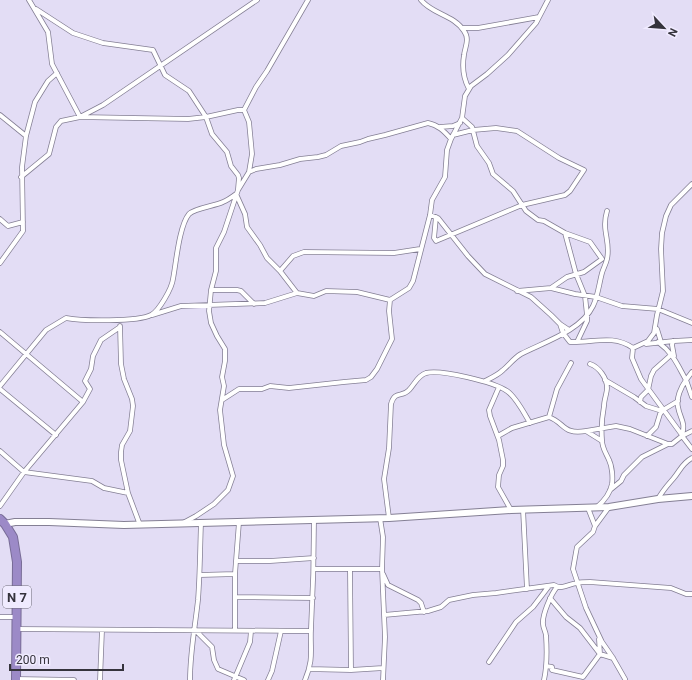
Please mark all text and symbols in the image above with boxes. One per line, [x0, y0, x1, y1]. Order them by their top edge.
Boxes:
north arrow [644, 8, 684, 48]
text: N [665, 26, 680, 39]
road number: N 7 [3, 586, 31, 608]
scale bar [10, 646, 123, 672]
text: 200 m [16, 653, 50, 667]

